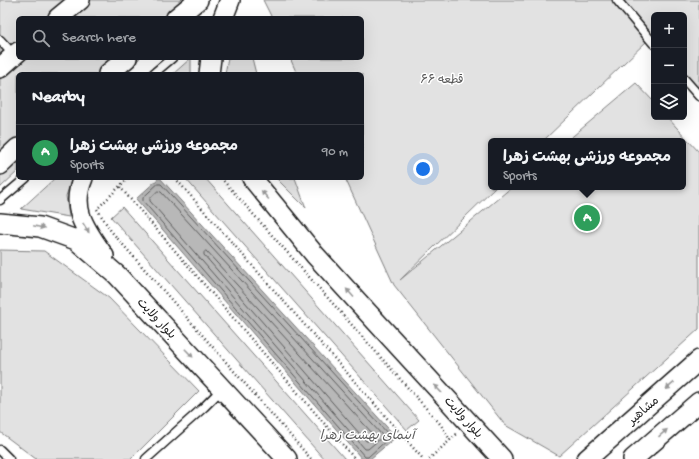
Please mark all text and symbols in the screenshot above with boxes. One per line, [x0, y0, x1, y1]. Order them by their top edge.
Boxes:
map controls [651, 12, 687, 120]
button: + [651, 12, 687, 48]
search box [16, 16, 364, 60]
icon: search [30, 27, 52, 49]
text: Search here [62, 29, 136, 47]
button: − [651, 48, 687, 84]
park label: قطعه ۶۶ [421, 73, 463, 88]
button: layers [651, 84, 687, 120]
text: Nearby [32, 88, 85, 108]
text: مجموعه ورزشی بهشت زهرا [70, 138, 238, 156]
popup [488, 138, 686, 190]
text: A [41, 145, 49, 160]
text: 90 m [322, 145, 348, 160]
text: مجموعه ورزشی بهشت زهرا [503, 149, 671, 167]
text: Sports [70, 158, 104, 173]
your location [413, 159, 433, 179]
text: Sports [503, 169, 537, 184]
one-way arrow [261, 189, 270, 200]
pin: A [574, 203, 600, 233]
one-way arrow [82, 223, 90, 233]
one-way arrow [32, 224, 45, 230]
one-way arrow [345, 288, 355, 298]
street label: بلوار ولایت [133, 296, 178, 343]
one-way arrow [184, 348, 194, 358]
one-way arrow [665, 381, 674, 390]
one-way arrow [434, 384, 443, 394]
street label: مشاهیر [625, 394, 663, 429]
street label: بلوار ولایت [440, 395, 485, 442]
water label: آبنمای بهشت زهرا [320, 428, 418, 444]
one-way arrow [657, 429, 668, 438]

